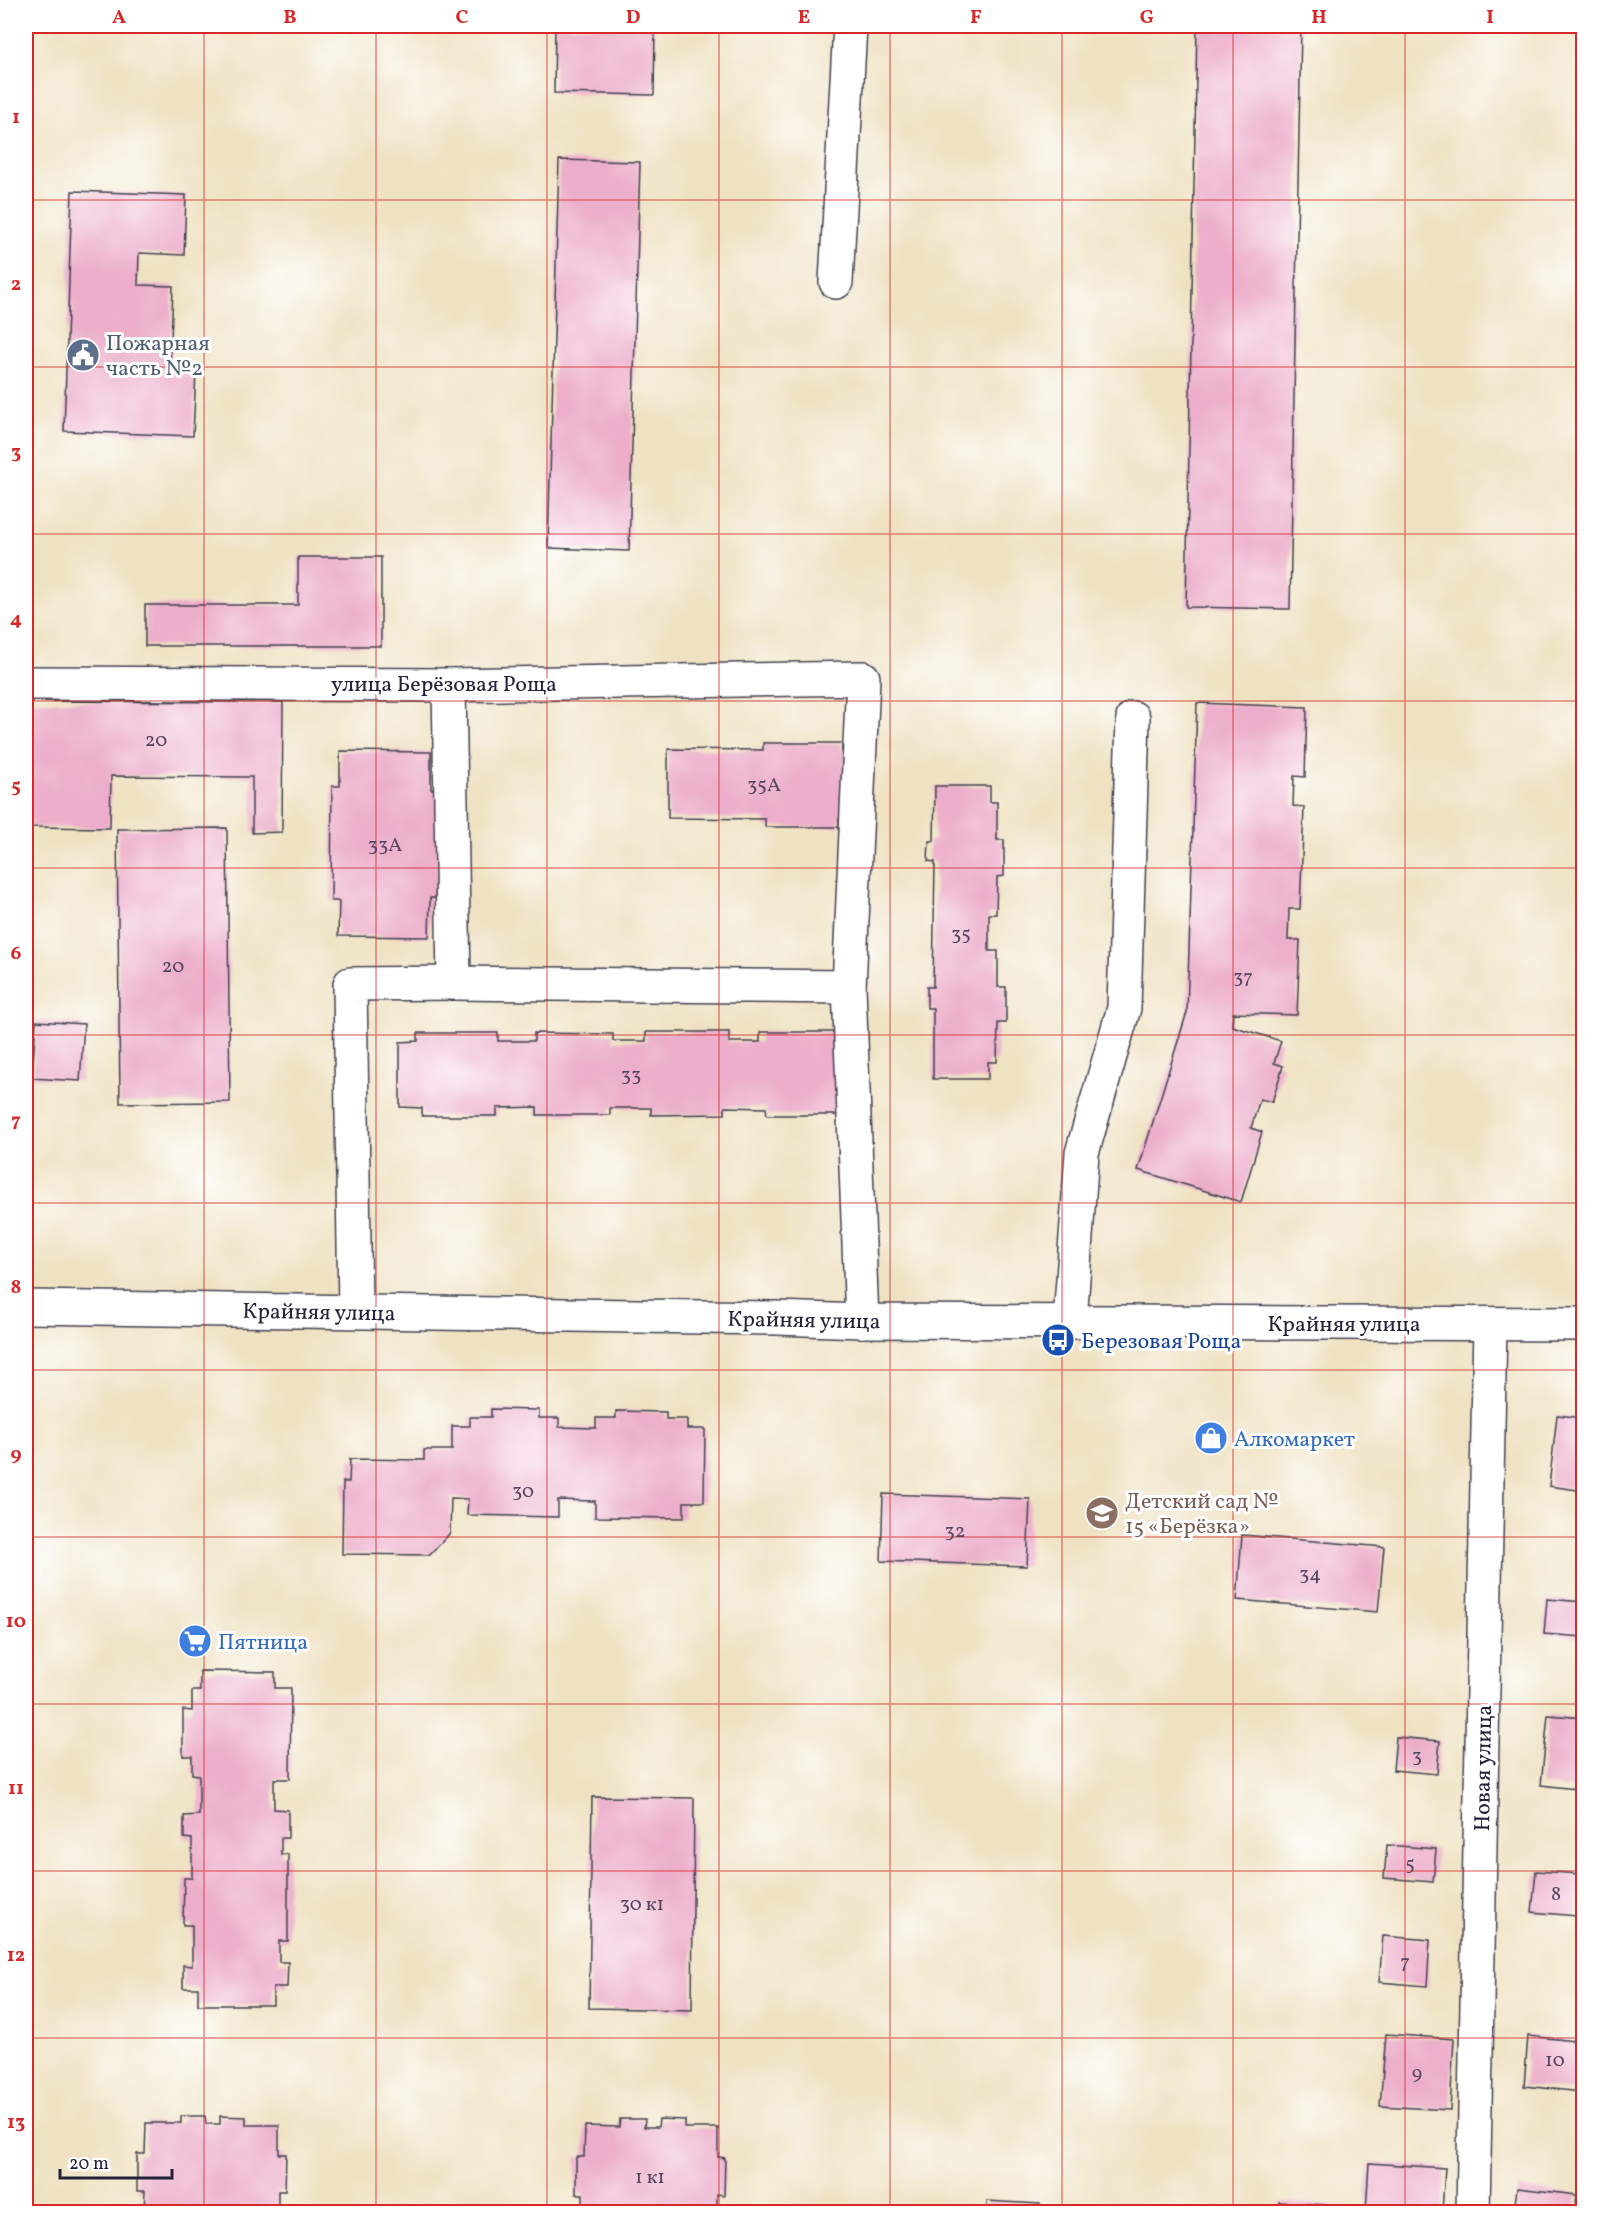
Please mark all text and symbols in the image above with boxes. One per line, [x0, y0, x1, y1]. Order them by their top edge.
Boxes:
text: A [112, 4, 126, 32]
text: B [283, 4, 297, 32]
text: C [456, 4, 469, 32]
text: D [626, 4, 640, 32]
text: E [798, 4, 810, 32]
text: F [970, 4, 982, 32]
text: G [1140, 4, 1154, 32]
text: H [1311, 4, 1327, 32]
text: I [1486, 4, 1494, 32]
text: 1 [12, 104, 20, 132]
text: 2 [11, 271, 21, 299]
place label: Пожарная часть №2 [106, 329, 210, 385]
public building icon: Пожарная часть №2 [65, 337, 101, 373]
text: 3 [11, 439, 21, 467]
text: 4 [10, 606, 22, 634]
street label: улица Берёзовая Роща [331, 670, 557, 701]
house number: 20 [145, 727, 167, 755]
house number: 35А [747, 772, 781, 800]
text: 5 [11, 773, 21, 801]
house number: 33А [368, 832, 402, 860]
house number: 35 [951, 921, 971, 949]
text: 6 [11, 940, 22, 968]
house number: 20 [162, 953, 184, 981]
house number: 37 [1233, 964, 1253, 992]
house number: 33 [621, 1062, 641, 1090]
text: 7 [11, 1107, 21, 1135]
text: 8 [11, 1274, 21, 1302]
street label: Крайняя улица [242, 1297, 396, 1330]
street label: Крайняя улица [727, 1305, 881, 1338]
street label: Крайняя улица [1267, 1310, 1421, 1341]
bus stop icon: Березовая Роща [1040, 1322, 1076, 1358]
place label: Березовая Роща [1081, 1327, 1241, 1358]
shop icon: Алкомаркет [1193, 1420, 1229, 1456]
place label: Алкомаркет [1234, 1425, 1355, 1456]
text: 9 [10, 1441, 22, 1469]
house number: 30 [512, 1478, 534, 1506]
place label: Детский сад № 15 «Берёзка» [1125, 1487, 1278, 1543]
school or university icon: Детский сад № 15 «Берёзка» [1084, 1495, 1120, 1531]
house number: 32 [945, 1518, 966, 1546]
house number: 34 [1299, 1561, 1321, 1589]
text: 10 [6, 1608, 26, 1636]
supermarket icon: Пятница [177, 1623, 213, 1659]
place label: Пятница [218, 1628, 308, 1659]
street label: Новая улица [1468, 1704, 1501, 1832]
house number: 3 [1412, 1743, 1422, 1771]
text: 11 [8, 1775, 24, 1803]
house number: 5 [1405, 1851, 1415, 1879]
house number: 8 [1551, 1881, 1561, 1909]
house number: 30 к1 [620, 1891, 664, 1919]
text: 12 [7, 1942, 25, 1970]
house number: 7 [1400, 1949, 1410, 1977]
house number: 10 [1545, 2047, 1565, 2075]
house number: 9 [1412, 2060, 1422, 2088]
text: 13 [7, 2109, 25, 2137]
scale bar [60, 2142, 172, 2180]
text: 20 m [69, 2152, 109, 2177]
house number: 1 к1 [635, 2164, 665, 2192]

